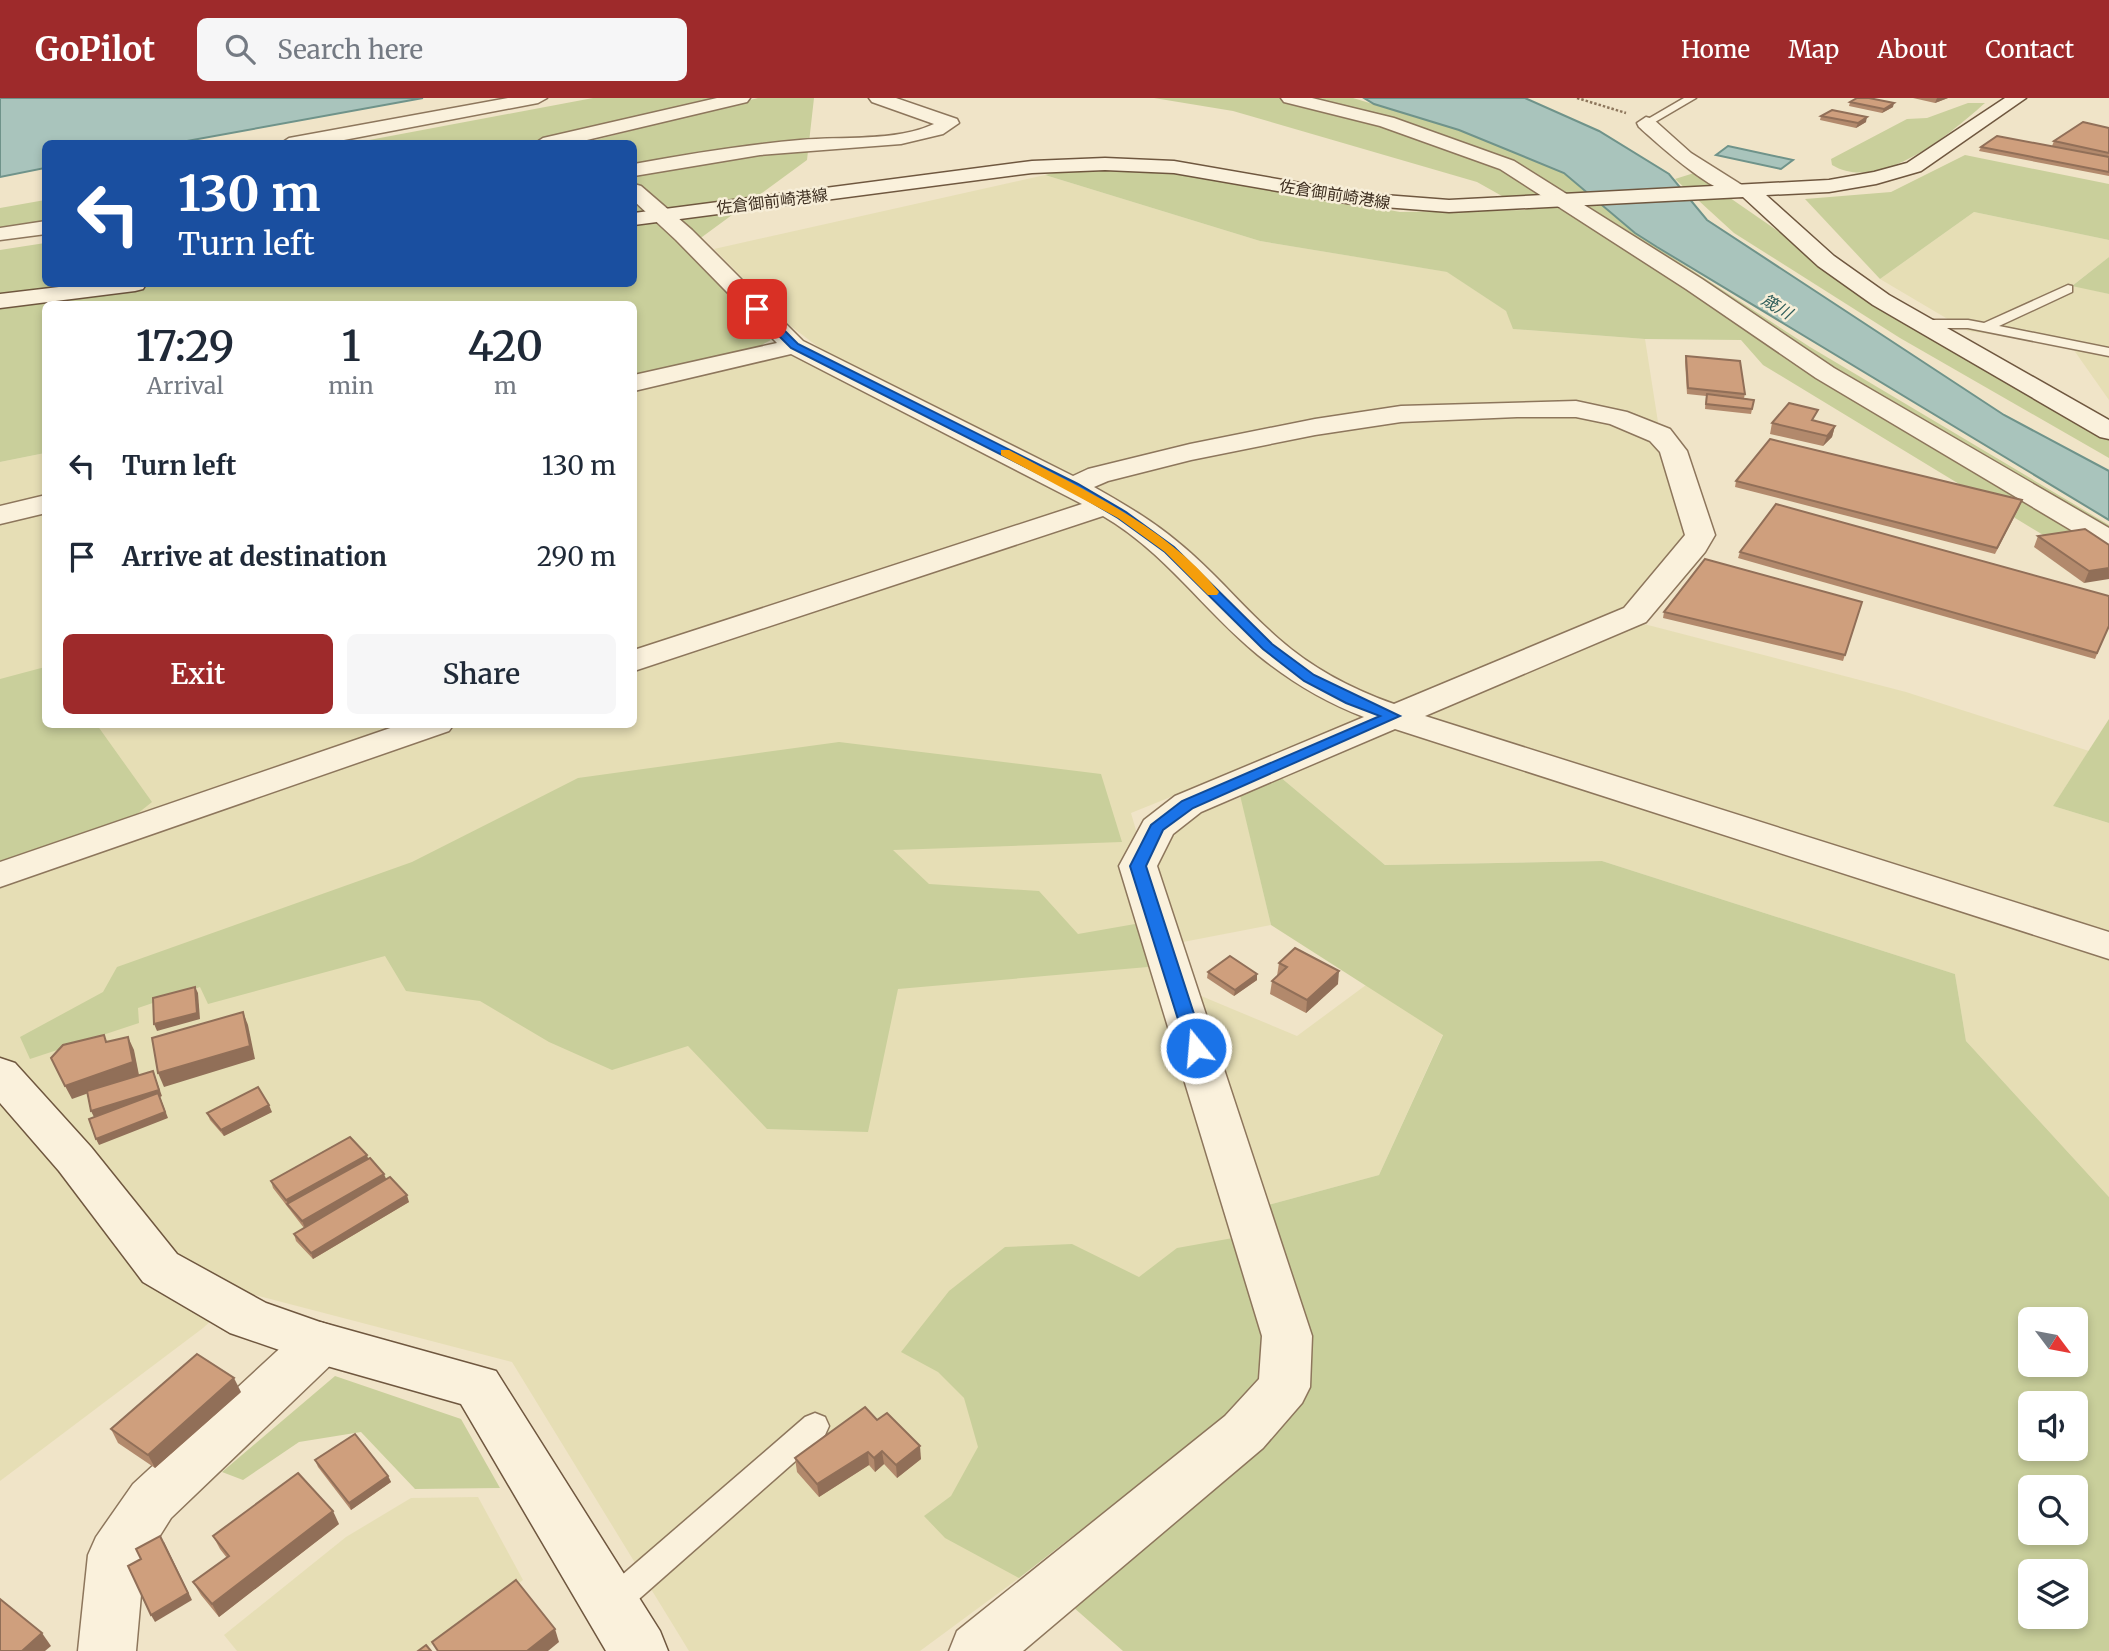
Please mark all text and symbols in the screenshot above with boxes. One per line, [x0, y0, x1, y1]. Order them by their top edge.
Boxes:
search box [197, 18, 687, 81]
text: GoPilot [35, 29, 155, 70]
icon: search [221, 30, 259, 68]
text: Search here [277, 33, 423, 66]
text: Home [1681, 34, 1750, 65]
text: Map [1788, 34, 1839, 65]
text: About [1877, 34, 1947, 65]
text: Contact [1985, 34, 2074, 65]
text: 130 m [178, 163, 321, 224]
icon: left [63, 168, 154, 259]
street label: 佐倉御前崎港線 [1278, 175, 1392, 213]
street label: 佐倉御前崎港線 [715, 184, 829, 218]
text: Turn left [178, 224, 315, 264]
pin [727, 279, 787, 339]
water label: 筬川 [1758, 289, 1798, 324]
icon: arrive [738, 290, 776, 328]
text: 17:29 [136, 320, 234, 372]
text: 1 [341, 320, 361, 372]
text: 420 [468, 320, 543, 372]
text: Arrival [147, 371, 224, 400]
text: min [328, 371, 374, 400]
text: m [494, 371, 517, 400]
icon: left [63, 447, 101, 485]
text: Turn left [122, 449, 236, 482]
text: 130 m [542, 449, 616, 482]
icon: arrive [63, 538, 101, 576]
text: Arrive at destination [122, 540, 387, 573]
text: 290 m [537, 540, 616, 573]
button: Exit [63, 634, 333, 714]
button: Share [347, 634, 616, 714]
position arrow [1159, 1011, 1233, 1085]
north arrow [2018, 1307, 2088, 1377]
map controls [2018, 1307, 2088, 1629]
button: sound [2018, 1391, 2088, 1461]
button: search [2018, 1475, 2088, 1545]
button: layers [2018, 1559, 2088, 1629]

